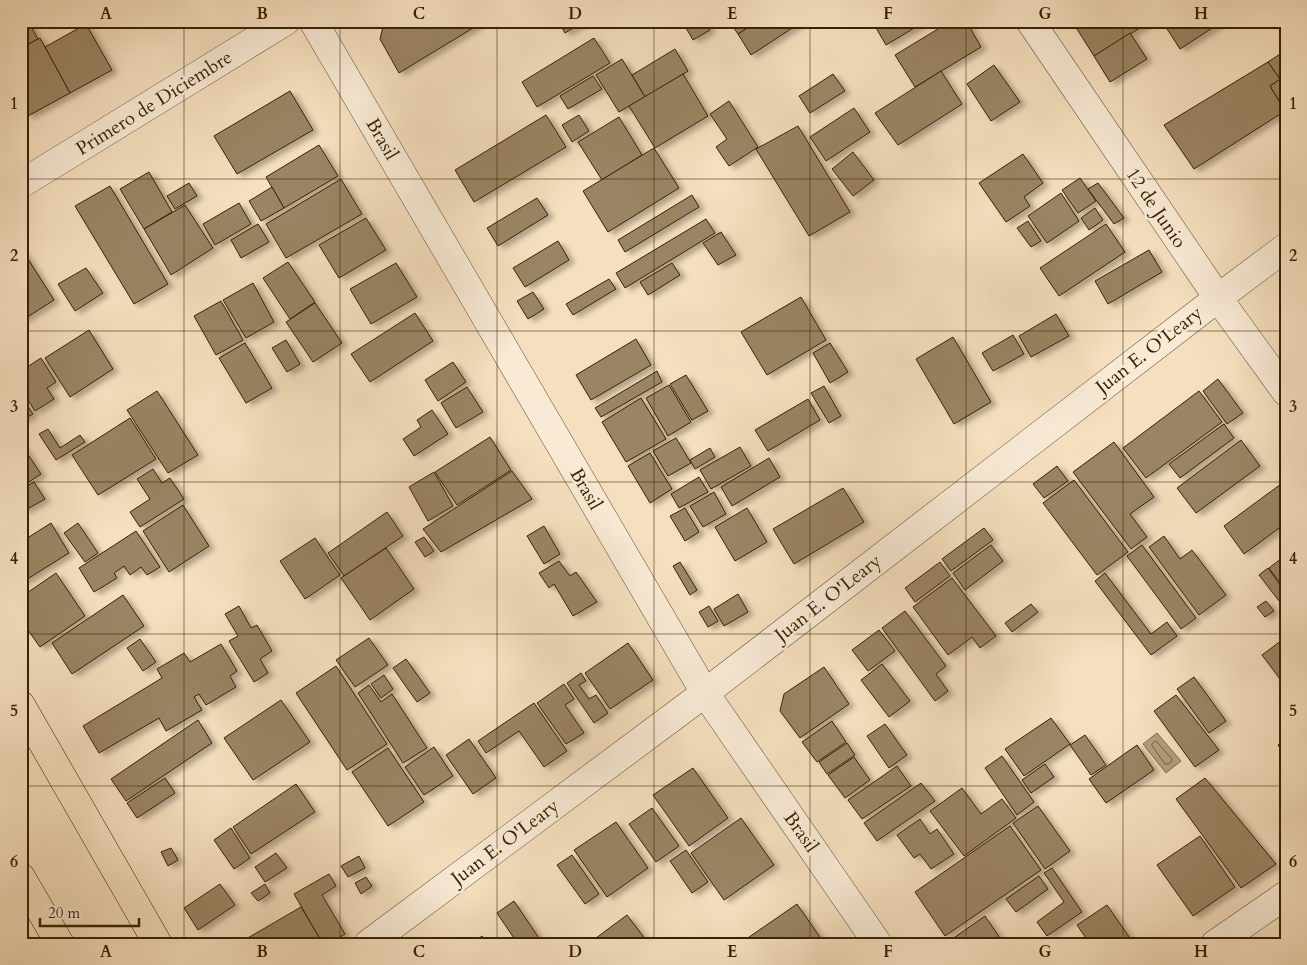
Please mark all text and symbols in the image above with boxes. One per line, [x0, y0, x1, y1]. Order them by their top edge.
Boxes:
text: A [100, 3, 112, 25]
text: B [256, 3, 268, 25]
text: C [413, 3, 425, 25]
text: D [568, 3, 582, 25]
text: E [727, 3, 737, 25]
text: F [883, 3, 893, 25]
text: G [1038, 3, 1052, 25]
text: H [1194, 3, 1208, 25]
street label: Primero de Diciembre [71, 44, 237, 162]
text: 1 [10, 93, 18, 115]
text: 1 [1289, 93, 1297, 115]
street label: Brasil [360, 113, 404, 165]
street label: 12 de Junio [1120, 163, 1192, 253]
text: 2 [10, 245, 18, 267]
text: 2 [1289, 245, 1297, 267]
street label: Juan E. O'Leary [1088, 300, 1208, 402]
text: 3 [10, 396, 18, 418]
text: 3 [1289, 396, 1297, 418]
street label: Brasil [564, 463, 608, 515]
text: 4 [10, 548, 18, 570]
street label: Juan E. O'Leary [767, 548, 887, 650]
text: 4 [1289, 548, 1297, 570]
text: 5 [10, 700, 18, 722]
text: 5 [1289, 700, 1297, 722]
street label: Juan E. O'Leary [443, 793, 564, 893]
street label: Brasil [778, 806, 825, 858]
text: 6 [10, 851, 18, 873]
text: 6 [1289, 851, 1297, 873]
scale bar [40, 895, 139, 927]
text: 20 m [48, 903, 80, 923]
text: A [100, 941, 112, 963]
text: B [256, 941, 268, 963]
text: C [413, 941, 425, 963]
text: D [568, 941, 582, 963]
text: E [727, 941, 737, 963]
text: F [883, 941, 893, 963]
text: G [1038, 941, 1052, 963]
text: H [1194, 941, 1208, 963]

